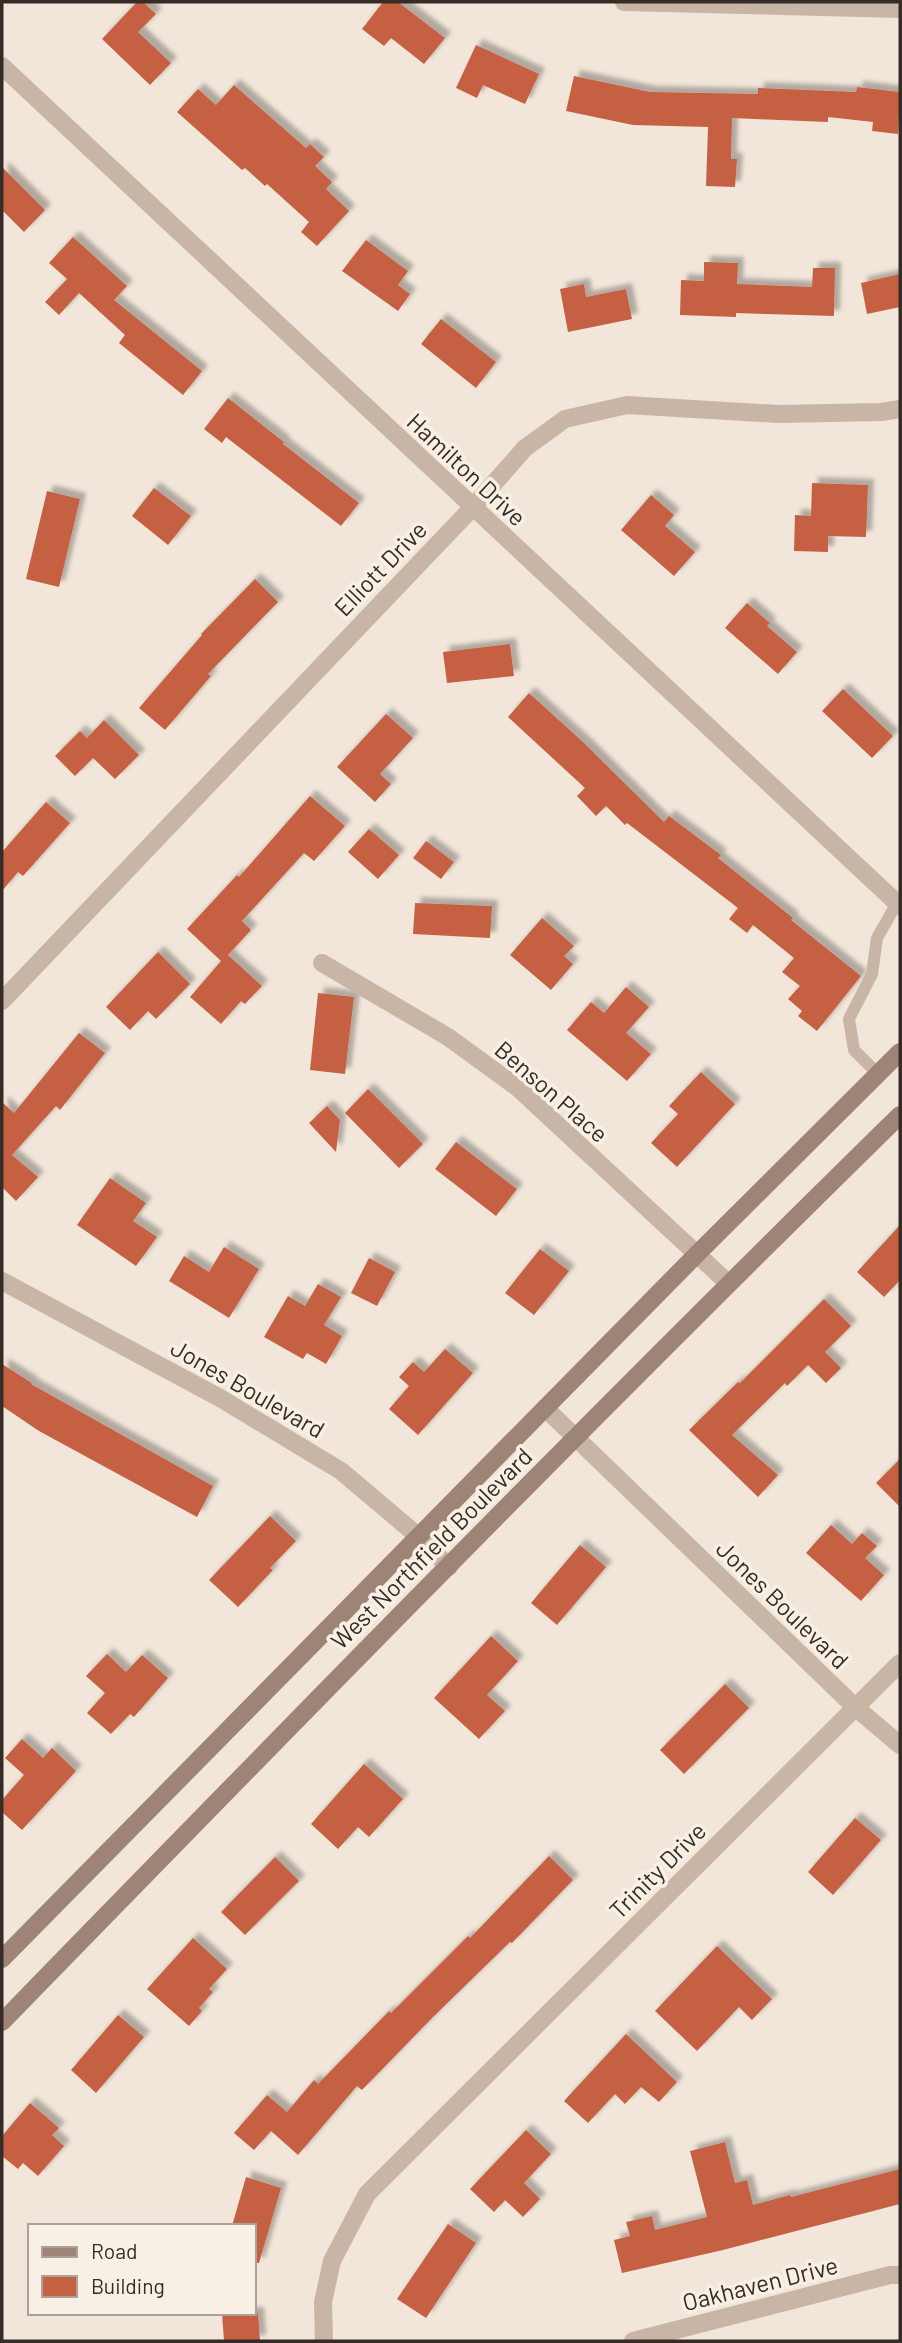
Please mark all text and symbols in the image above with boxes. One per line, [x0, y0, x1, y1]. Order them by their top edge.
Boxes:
street label: Hamilton Drive [401, 407, 533, 531]
street label: Elliott Drive [328, 515, 432, 621]
street label: Benson Place [490, 1034, 614, 1148]
street label: Jones Boulevard [166, 1332, 330, 1444]
street label: West Northfield Boulevard [324, 1441, 538, 1655]
street label: Jones Boulevard [711, 1534, 855, 1674]
street label: Trinity Drive [603, 1816, 711, 1924]
legend [28, 2224, 256, 2315]
text: Road [91, 2238, 137, 2263]
street label: Oakhaven Drive [679, 2250, 841, 2316]
text: Building [91, 2273, 165, 2298]

